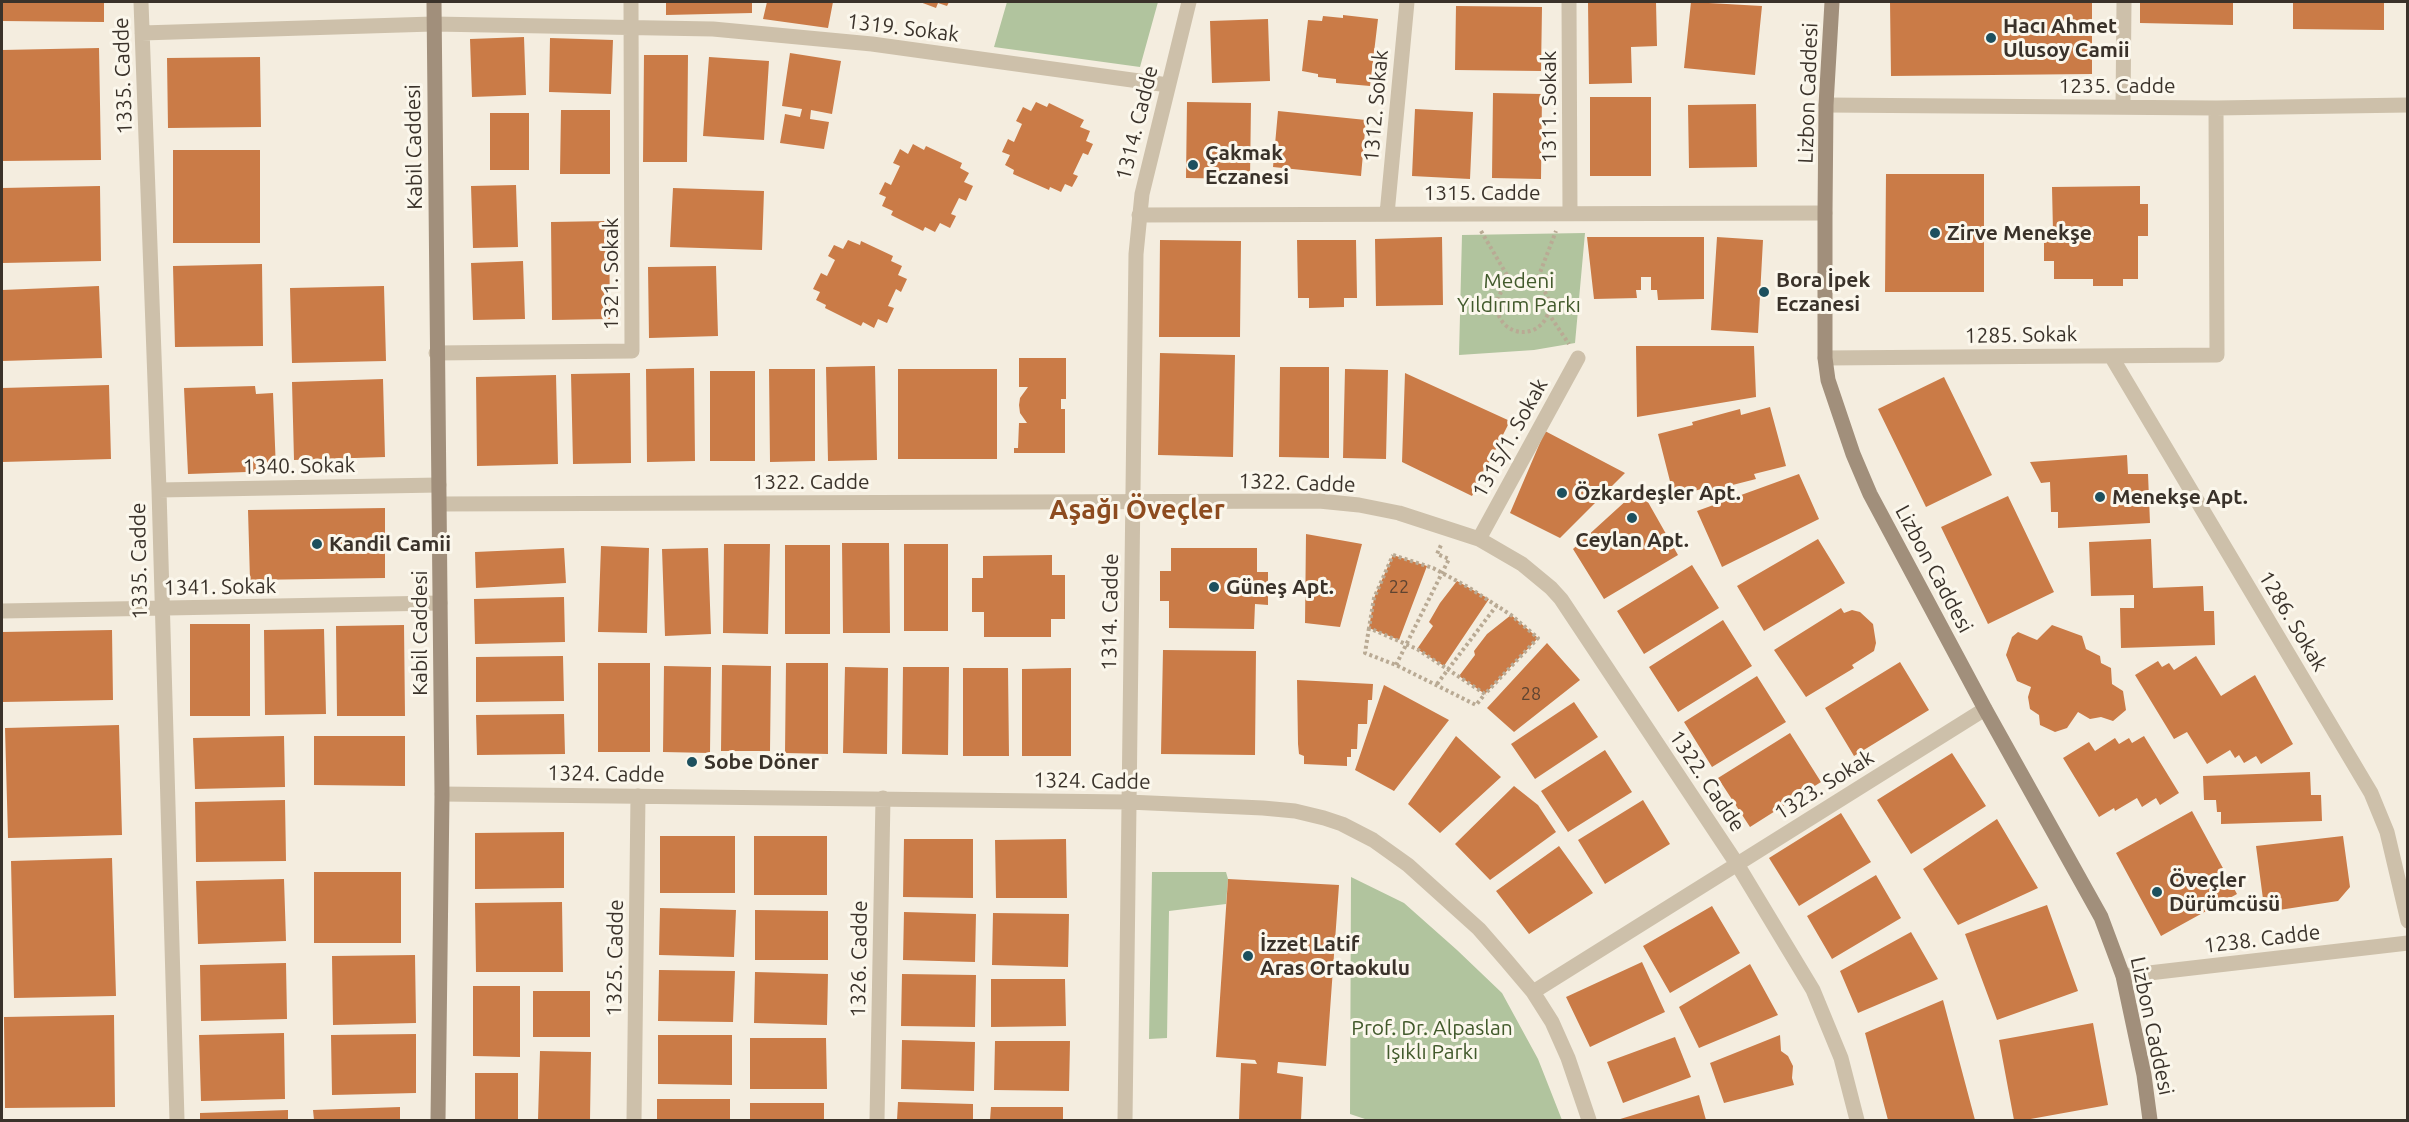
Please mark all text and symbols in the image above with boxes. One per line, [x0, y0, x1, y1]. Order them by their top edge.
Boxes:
street label: 1319. Sokak [846, 9, 960, 47]
place label: Hacı Ahmet Ulusoy Camii [2003, 13, 2130, 63]
street label: 1335. Cadde [108, 17, 138, 135]
street label: Lizbon Caddesi [1793, 22, 1823, 164]
marker: Hacı Ahmet Ulusoy Camii [1984, 31, 1998, 45]
street label: 1312. Sokak [1359, 49, 1393, 163]
street label: 1311. Sokak [1536, 51, 1562, 163]
street label: 1314. Cadde [1111, 63, 1163, 183]
street label: 1235. Cadde [2058, 73, 2176, 99]
street label: Kabil Caddesi [400, 84, 428, 210]
place label: Çakmak Eczanesi [1205, 140, 1289, 190]
marker: Çakmak Eczanesi [1186, 158, 1200, 172]
street label: 1315. Cadde [1423, 180, 1541, 206]
street label: 1321. Sokak [598, 218, 624, 330]
place label: Zirve Menekşe [1947, 220, 2092, 246]
marker: Zirve Menekşe [1928, 226, 1942, 240]
place label: Bora İpek Eczanesi [1776, 267, 1870, 317]
park label: Medeni Yıldırım Parkı [1457, 268, 1581, 318]
marker: Bora İpek Eczanesi [1757, 285, 1771, 299]
street label: 1285. Sokak [1964, 321, 2078, 349]
street label: 1315/1. Sokak [1467, 374, 1553, 502]
street label: 1340. Sokak [242, 452, 356, 480]
street label: 1322. Cadde [1238, 468, 1356, 498]
street label: 1322. Cadde [752, 469, 870, 495]
place label: Özkardeşler Apt. [1574, 480, 1741, 506]
place label: Menekşe Apt. [2112, 484, 2248, 510]
marker: Özkardeşler Apt. [1555, 486, 1569, 500]
marker: Menekşe Apt. [2093, 490, 2107, 504]
district label: Aşağı Öveçler [1049, 494, 1225, 526]
street label: Lizbon Caddesi [1890, 501, 1978, 637]
street label: 1335. Cadde [125, 502, 153, 620]
marker: Ceylan Apt. [1625, 511, 1639, 525]
place label: Ceylan Apt. [1575, 527, 1689, 553]
place label: Kandil Camii [329, 531, 451, 557]
marker: Kandil Camii [310, 537, 324, 551]
street label: 1314. Cadde [1096, 553, 1124, 671]
street label: 1286. Sokak [2253, 566, 2333, 676]
street label: Kabil Caddesi [407, 570, 433, 696]
street label: 1341. Sokak [163, 573, 277, 601]
place label: Güneş Apt. [1226, 574, 1334, 600]
house number: 22 [1389, 576, 1409, 598]
marker: Güneş Apt. [1207, 580, 1221, 594]
house number: 28 [1521, 683, 1541, 705]
street label: 1322. Cadde [1664, 725, 1750, 837]
street label: 1323. Sokak [1770, 744, 1878, 826]
place label: Sobe Döner [704, 749, 819, 775]
marker: Sobe Döner [685, 755, 699, 769]
street label: 1324. Cadde [547, 760, 665, 788]
street label: 1324. Cadde [1033, 767, 1151, 795]
place label: Öveçler Dürümcüsü [2169, 867, 2280, 917]
marker: Öveçler Dürümcüsü [2150, 885, 2164, 899]
street label: 1325. Cadde [601, 899, 629, 1017]
street label: 1326. Cadde [845, 900, 873, 1018]
street label: 1238. Cadde [2202, 919, 2322, 959]
place label: İzzet Latif Aras Ortaokulu [1260, 931, 1410, 981]
marker: İzzet Latif Aras Ortaokulu [1241, 949, 1255, 963]
street label: Lizbon Caddesi [2125, 954, 2179, 1098]
park label: Prof. Dr. Alpaslan Işıklı Parkı [1351, 1015, 1513, 1065]

